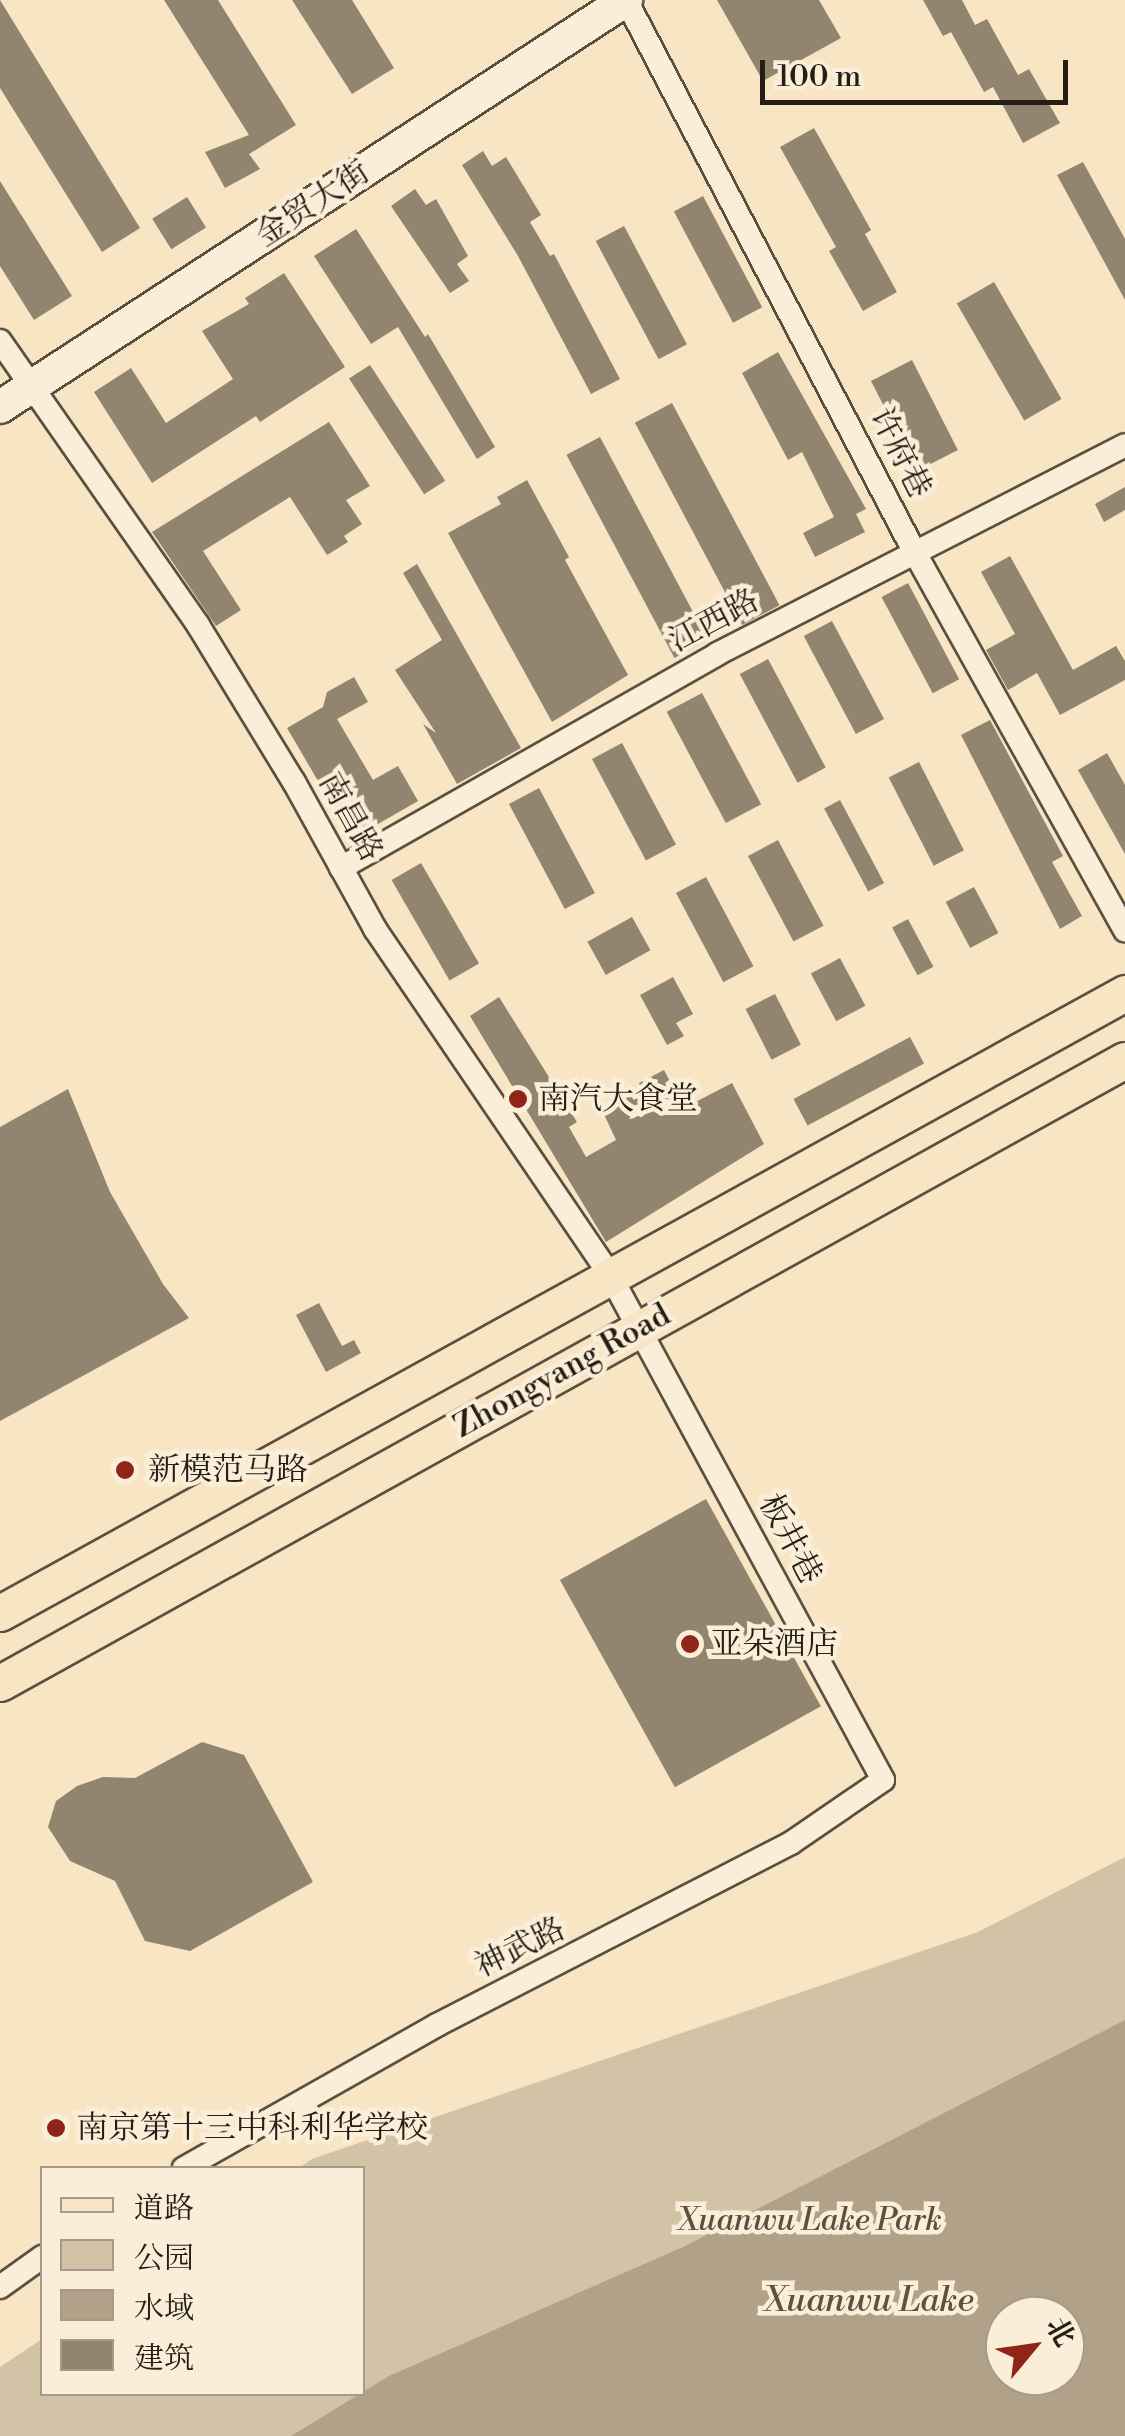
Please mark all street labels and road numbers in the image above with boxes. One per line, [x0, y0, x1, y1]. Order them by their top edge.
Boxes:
street label: 金贸大街 [249, 153, 377, 255]
street label: 许府巷 [861, 402, 939, 504]
street label: 江西路 [663, 582, 765, 660]
street label: 南昌路 [310, 766, 390, 868]
street label: Zhongyang Road [447, 1296, 677, 1446]
street label: 板井巷 [751, 1488, 829, 1590]
street label: 神武路 [468, 1910, 572, 1986]

